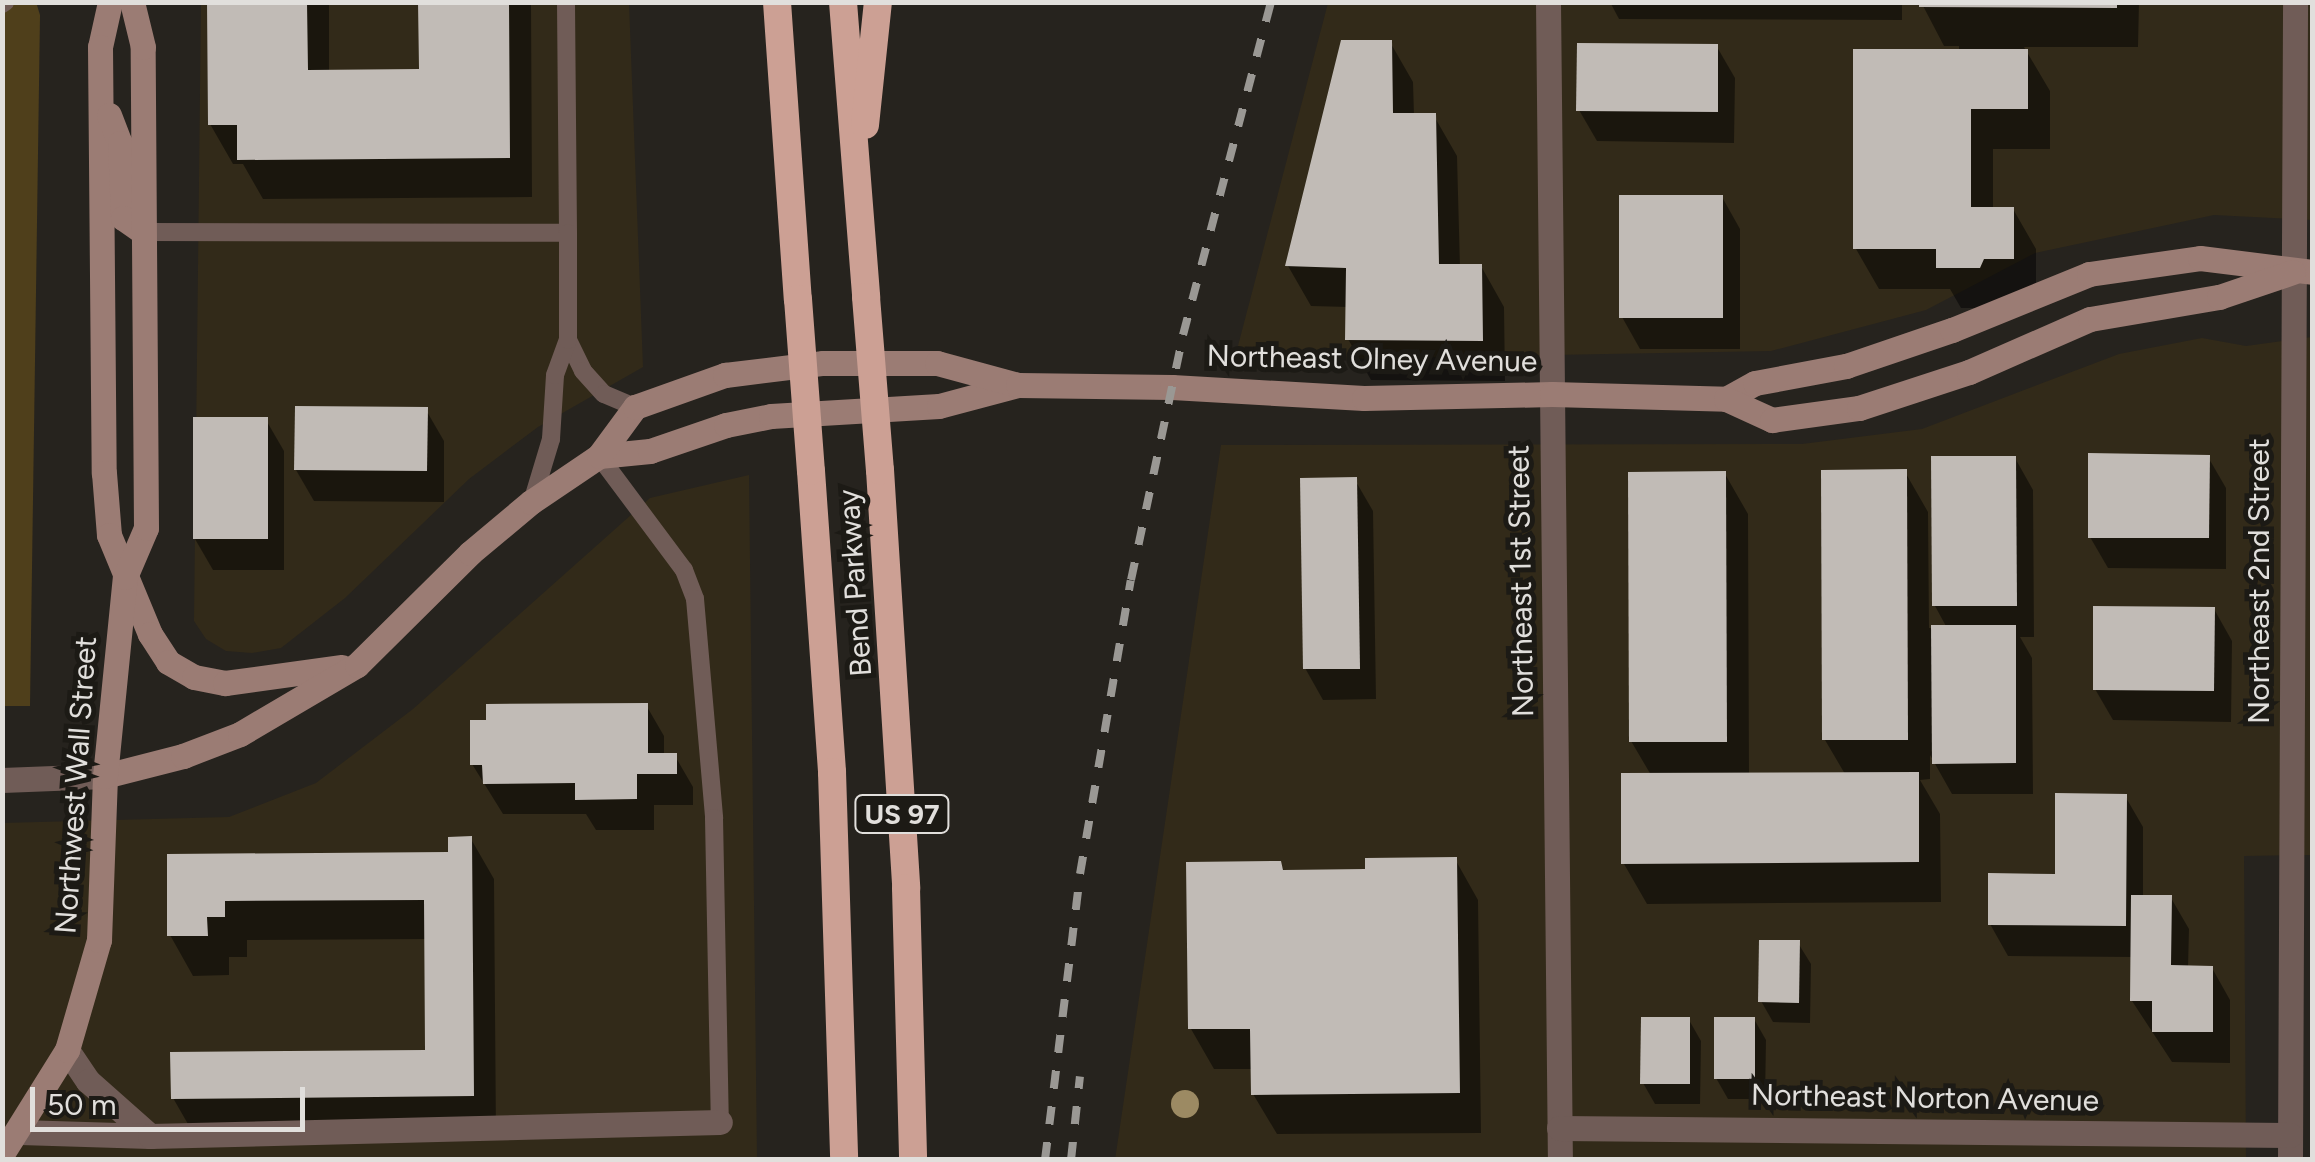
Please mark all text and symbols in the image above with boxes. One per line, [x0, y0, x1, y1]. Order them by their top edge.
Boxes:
street label: Northeast Olney Avenue [1206, 338, 1538, 380]
street label: Northeast 2nd Street [2241, 438, 2277, 724]
street label: Northeast 1st Street [1501, 445, 1541, 717]
street label: Bend Parkway [831, 488, 879, 678]
street label: Northwest Wall Street [48, 635, 104, 935]
road number: US 97 [852, 791, 952, 837]
scale bar [35, 1067, 310, 1129]
street label: Northeast Norton Avenue [1751, 1077, 2099, 1119]
text: 50 m [47, 1086, 116, 1123]

